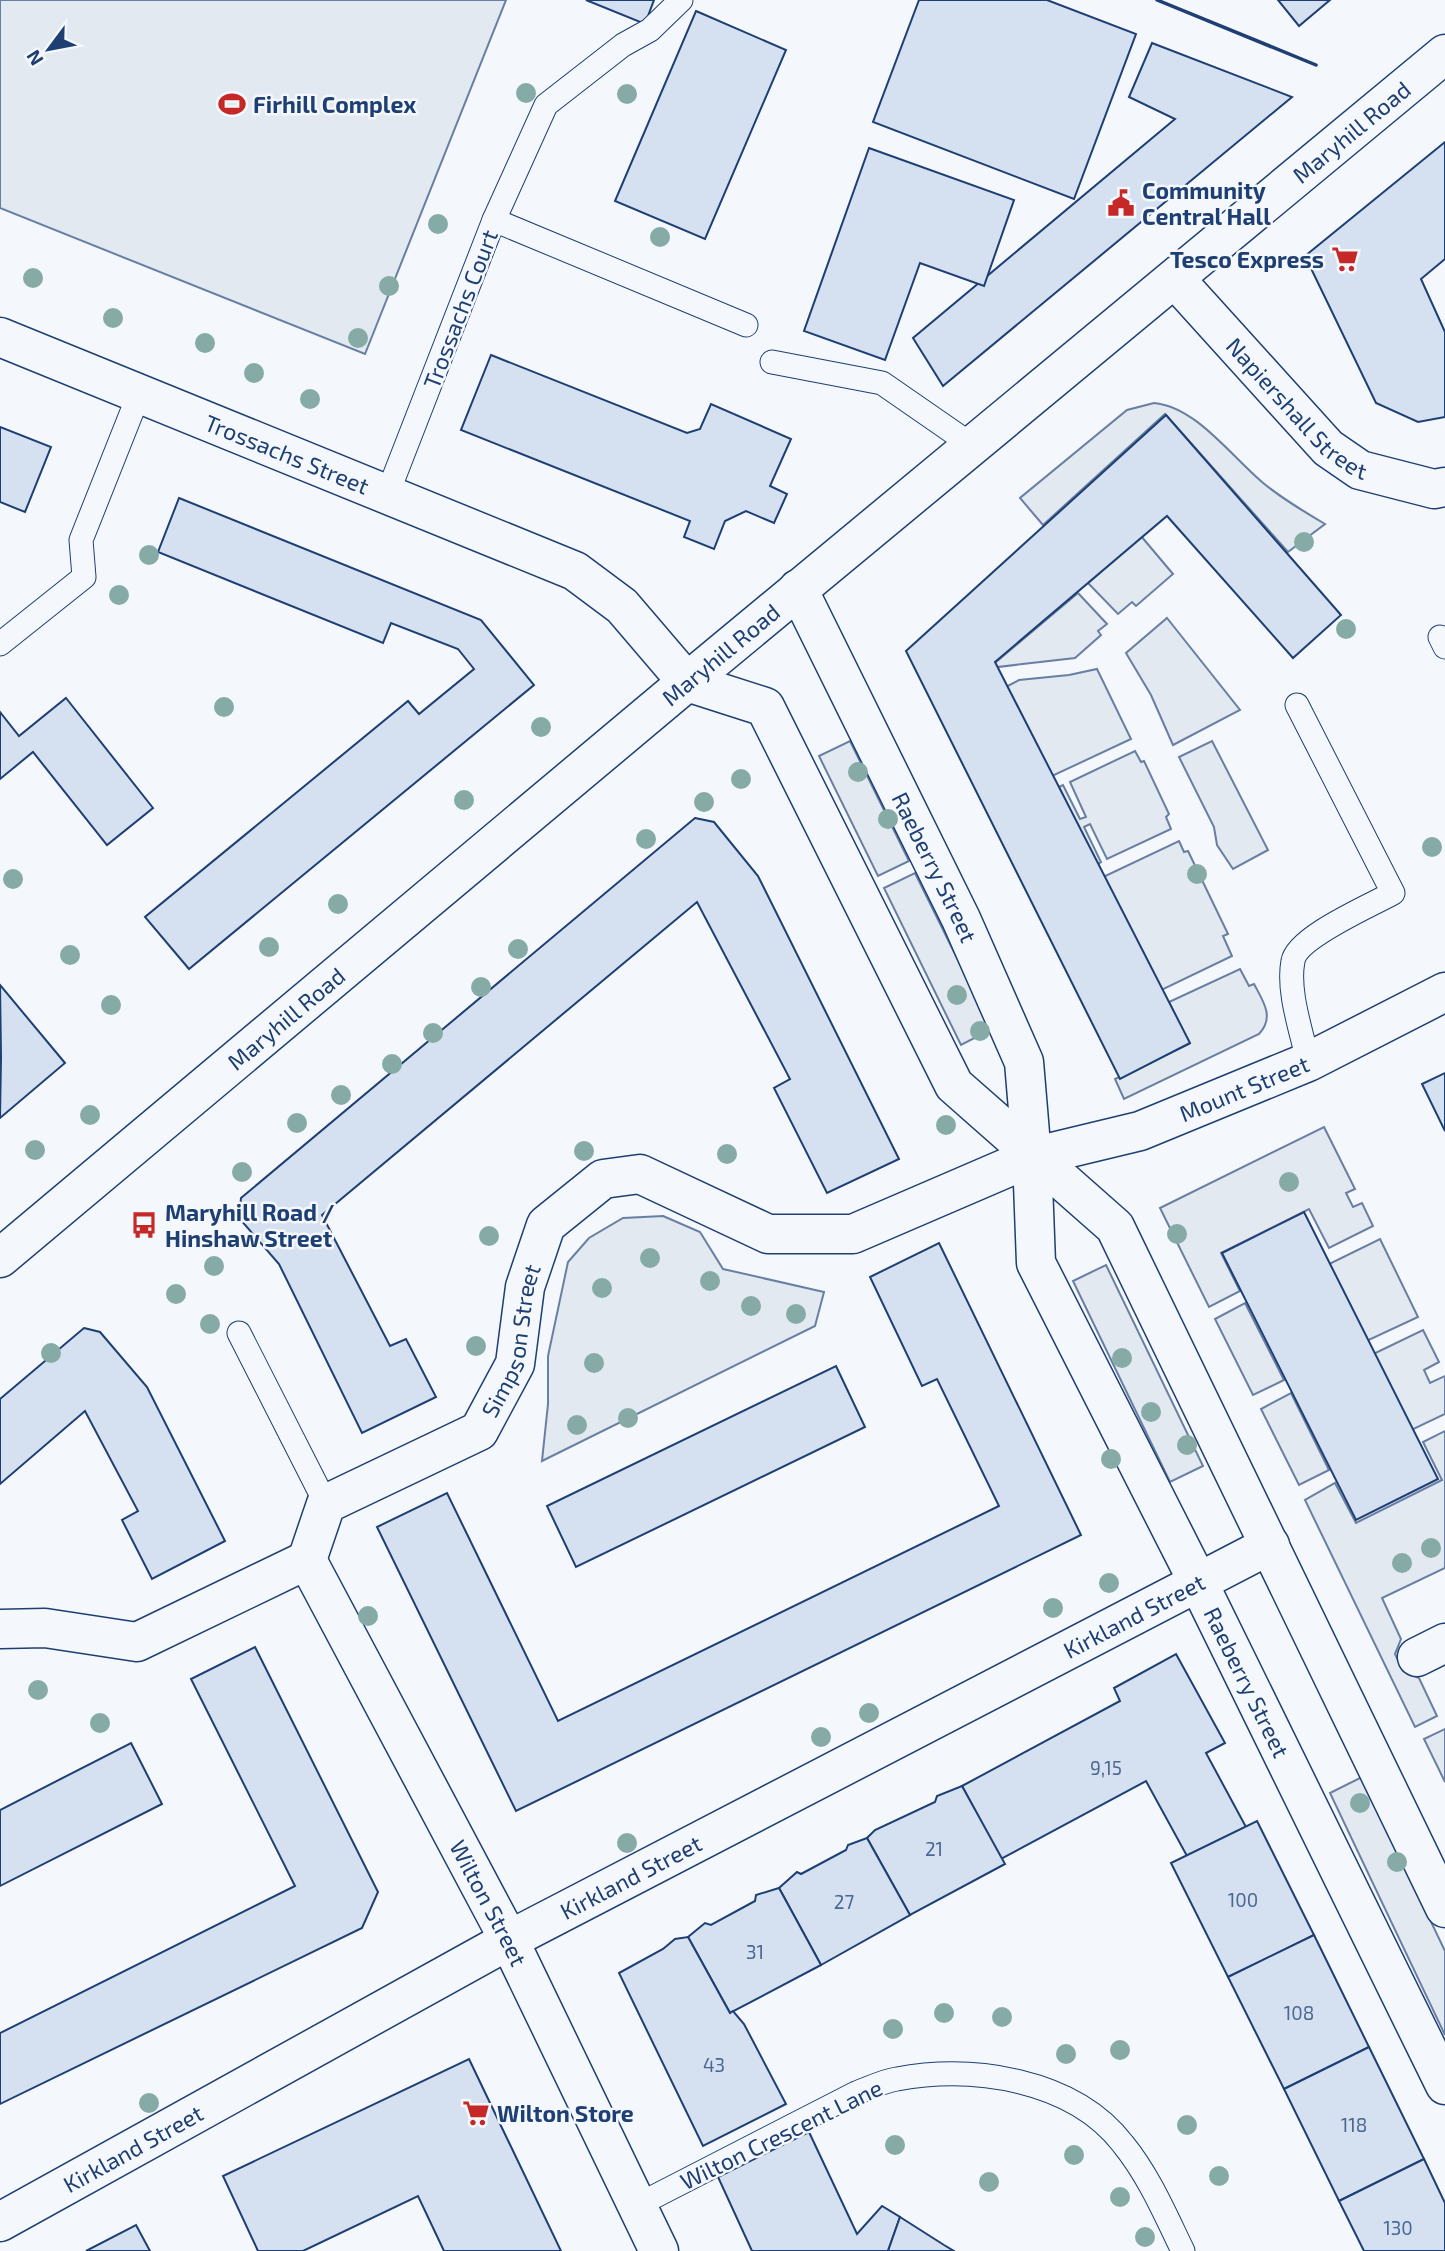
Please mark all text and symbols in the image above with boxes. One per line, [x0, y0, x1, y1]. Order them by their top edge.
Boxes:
north arrow [14, 14, 84, 84]
text: N [21, 46, 48, 70]
street label: Maryhill Road [1287, 75, 1416, 189]
sports icon: Firhill Complex [217, 89, 247, 119]
place label: Firhill Complex [253, 90, 416, 118]
place label: Community Central Hall [1142, 176, 1271, 230]
public building icon: Community Central Hall [1106, 188, 1136, 218]
street label: Trossachs Court [417, 225, 503, 392]
supermarket icon: Tesco Express [1330, 244, 1360, 274]
place label: Tesco Express [1170, 245, 1324, 273]
street label: Napiershall Street [1221, 332, 1370, 485]
street label: Trossachs Street [201, 408, 374, 500]
street label: Maryhill Road [656, 597, 785, 711]
street label: Raeberry Street [886, 787, 984, 947]
street label: Maryhill Road [221, 961, 350, 1076]
street label: Mount Street [1175, 1049, 1313, 1127]
place label: Maryhill Road / Hinshaw Street [165, 1198, 335, 1252]
bus stop icon: Maryhill Road / Hinshaw Street [129, 1210, 159, 1240]
street label: Simpson Street [475, 1260, 546, 1422]
street label: Kirkland Street [1059, 1567, 1210, 1664]
street label: Raeberry Street [1198, 1602, 1296, 1762]
house number: 9,15 [1090, 1756, 1122, 1779]
street label: Kirkland Street [555, 1829, 706, 1925]
street label: Wilton Street [444, 1835, 533, 1971]
house number: 21 [925, 1837, 943, 1860]
house number: 100 [1228, 1888, 1258, 1911]
house number: 27 [834, 1890, 854, 1913]
house number: 31 [746, 1940, 764, 1963]
house number: 108 [1284, 2001, 1314, 2024]
house number: 43 [703, 2053, 725, 2076]
street label: Wilton Crescent Lane [675, 2073, 887, 2195]
street label: Kirkland Street [58, 2098, 208, 2198]
supermarket icon: Wilton Store [461, 2098, 491, 2128]
place label: Wilton Store [497, 2099, 634, 2127]
house number: 118 [1341, 2113, 1367, 2136]
house number: 130 [1383, 2216, 1413, 2239]

